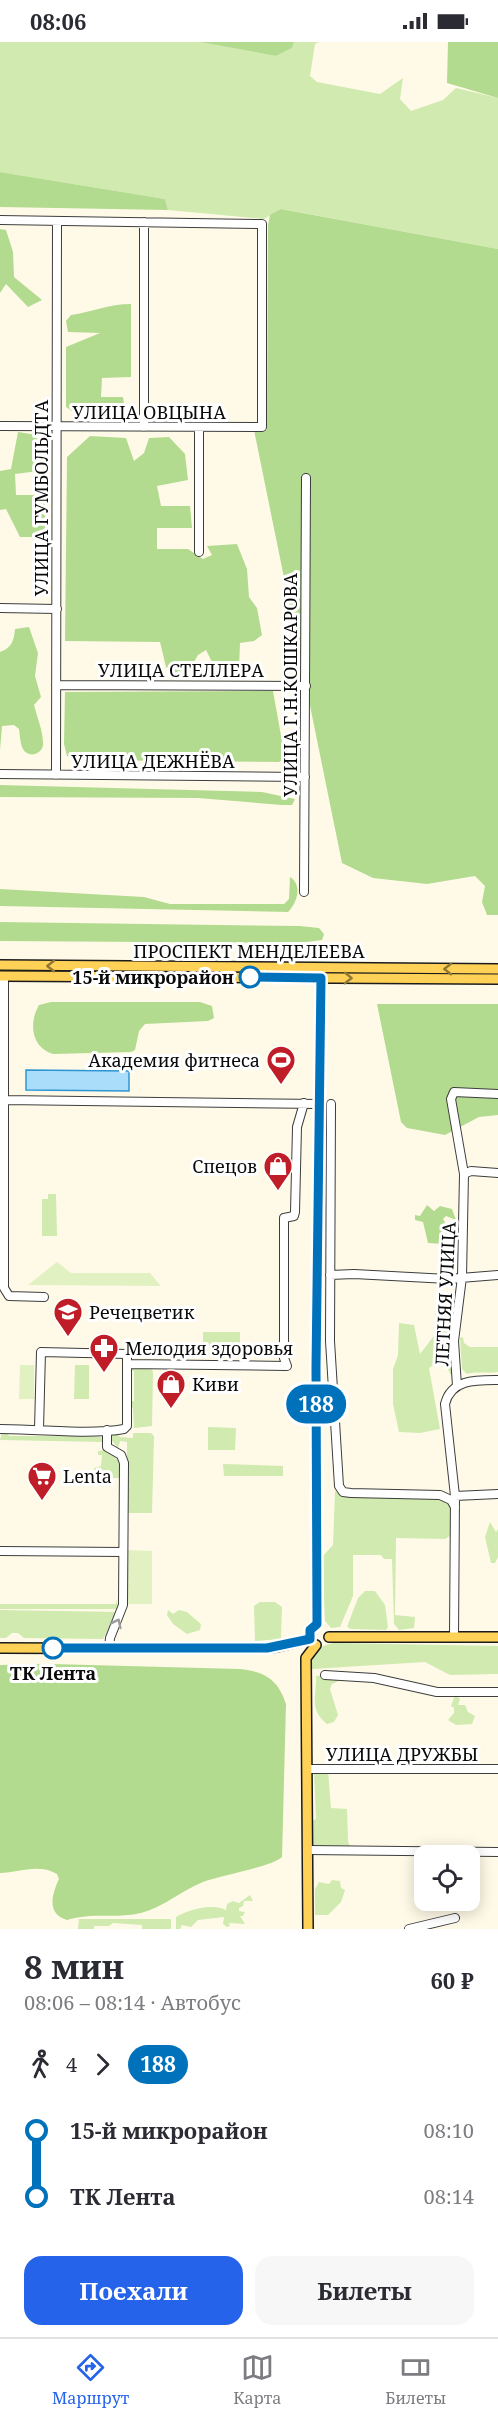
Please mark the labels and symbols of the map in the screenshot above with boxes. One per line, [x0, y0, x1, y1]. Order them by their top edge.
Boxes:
street label: УЛИЦА ГУМБОЛЬДТА [29, 400, 53, 596]
street label: УЛИЦА ОВЦЫНА [72, 400, 226, 424]
street label: УЛИЦА Г.Н.КОШКАРОВА [278, 573, 302, 797]
street label: УЛИЦА СТЕЛЛЕРА [98, 658, 264, 682]
street label: УЛИЦА ДЕЖНЁВА [71, 749, 235, 773]
street label: ПРОСПЕКТ МЕНДЕЛЕЕВА [133, 939, 365, 963]
one-way arrow [46, 960, 55, 972]
one-way arrow [443, 963, 452, 975]
place label: 15-й микрорайон [72, 965, 234, 989]
marker: 15-й микрорайон [239, 966, 261, 988]
one-way arrow [343, 972, 352, 984]
sports icon: Академия фитнеса [265, 1044, 297, 1086]
place label: Академия фитнеса [88, 1048, 260, 1072]
shop icon: Спецов [262, 1150, 294, 1192]
place label: Спецов [192, 1154, 257, 1178]
street label: ЛЕТНЯЯ УЛИЦА [429, 1221, 461, 1367]
school or university icon: Речецветик [52, 1296, 84, 1338]
place label: Речецветик [89, 1300, 195, 1324]
pharmacy icon: Мелодия здоровья [88, 1332, 120, 1374]
place label: Мелодия здоровья [125, 1336, 293, 1360]
shop icon: Киви [155, 1368, 187, 1410]
place label: Киви [192, 1372, 239, 1396]
line badge: 188 [282, 1384, 350, 1424]
supermarket icon: Lenta [26, 1460, 58, 1502]
place label: Lenta [63, 1464, 112, 1488]
one-way arrow [110, 1618, 121, 1629]
marker: ТК Лента [42, 1637, 64, 1659]
place label: ТК Лента [10, 1661, 97, 1685]
street label: УЛИЦА ДРУЖБЫ [326, 1742, 478, 1766]

